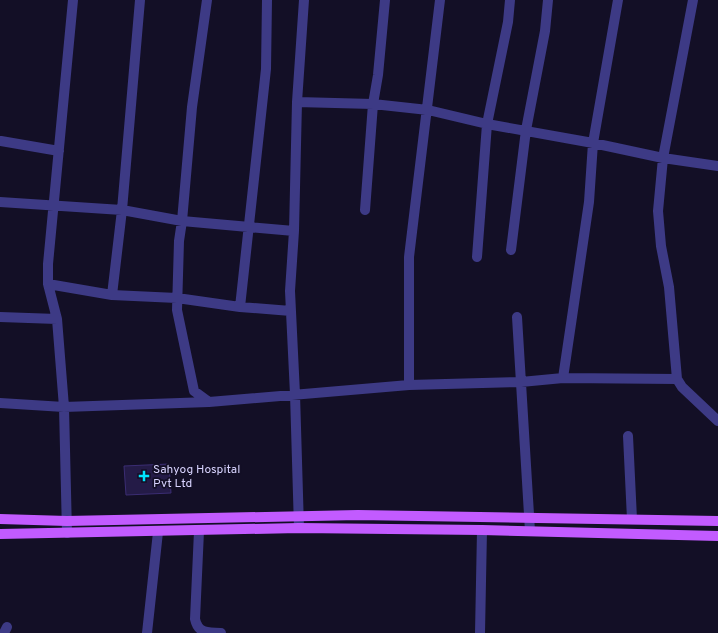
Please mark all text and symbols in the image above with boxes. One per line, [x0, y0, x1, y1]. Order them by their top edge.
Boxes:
place label: Sahyog Hospital Pvt Ltd [153, 462, 240, 492]
marker: Sahyog Hospital Pvt Ltd [138, 470, 150, 482]

